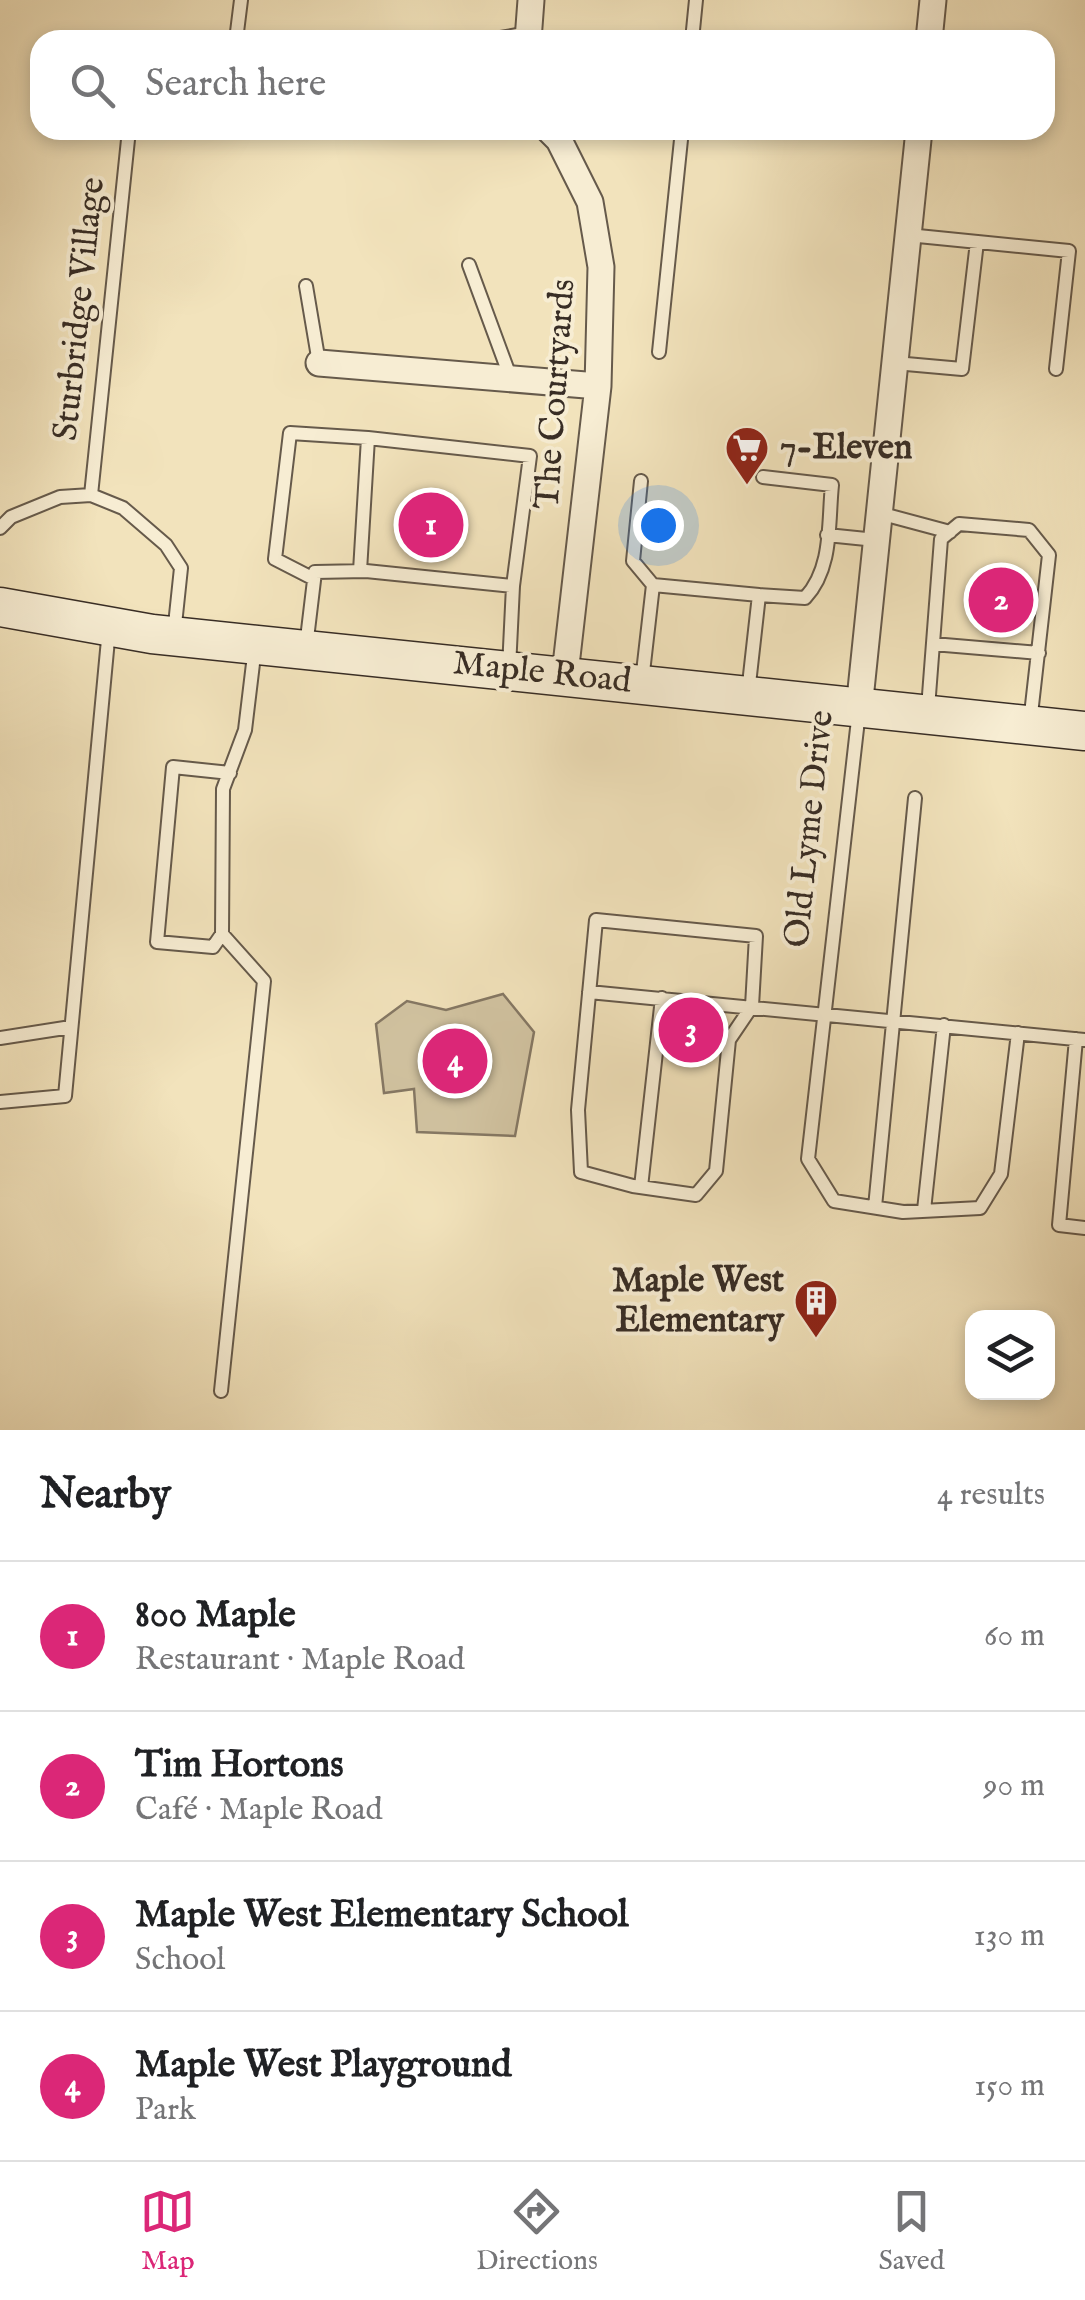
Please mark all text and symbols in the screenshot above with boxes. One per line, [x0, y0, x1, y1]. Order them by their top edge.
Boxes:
search box [30, 30, 1055, 140]
icon: search [65, 58, 120, 113]
text: Search here [145, 61, 326, 109]
street label: Sturbridge Village [44, 175, 116, 443]
street label: The Courtyards [526, 277, 586, 511]
supermarket icon: 7-Eleven [724, 425, 770, 486]
place label: 7-Eleven [780, 426, 913, 471]
pin: 1 [398, 488, 464, 562]
your location [633, 500, 684, 551]
pin: 2 [968, 562, 1034, 638]
street label: Maple Road [451, 641, 634, 705]
street label: Old Lyme Drive [775, 708, 845, 950]
pin: 3 [658, 992, 724, 1068]
pin: 4 [422, 1024, 488, 1098]
place label: Maple West Elementary [612, 1259, 785, 1344]
building icon: Maple West Elementary [793, 1278, 839, 1339]
map controls [965, 1310, 1055, 1400]
button: layers [965, 1310, 1055, 1400]
text: Nearby [40, 1469, 171, 1522]
text: 4 results [937, 1475, 1045, 1516]
text: 800 Maple [135, 1592, 296, 1640]
text: 1 [67, 1616, 78, 1657]
text: 60 m [984, 1616, 1045, 1657]
text: Restaurant · Maple Road [135, 1640, 465, 1681]
text: Tim Hortons [135, 1742, 344, 1790]
text: 2 [65, 1766, 80, 1807]
text: 90 m [984, 1766, 1045, 1807]
text: Café · Maple Road [135, 1790, 383, 1831]
text: Maple West Elementary School [135, 1892, 628, 1940]
text: 3 [67, 1916, 78, 1957]
text: 130 m [974, 1916, 1045, 1957]
text: School [135, 1940, 225, 1981]
text: Maple West Playground [135, 2042, 512, 2090]
text: 4 [65, 2066, 80, 2107]
text: 150 m [974, 2066, 1045, 2107]
text: Park [135, 2090, 196, 2131]
tab: Map [140, 2184, 195, 2279]
tab: Directions [476, 2184, 598, 2279]
tab: Saved [878, 2184, 945, 2279]

